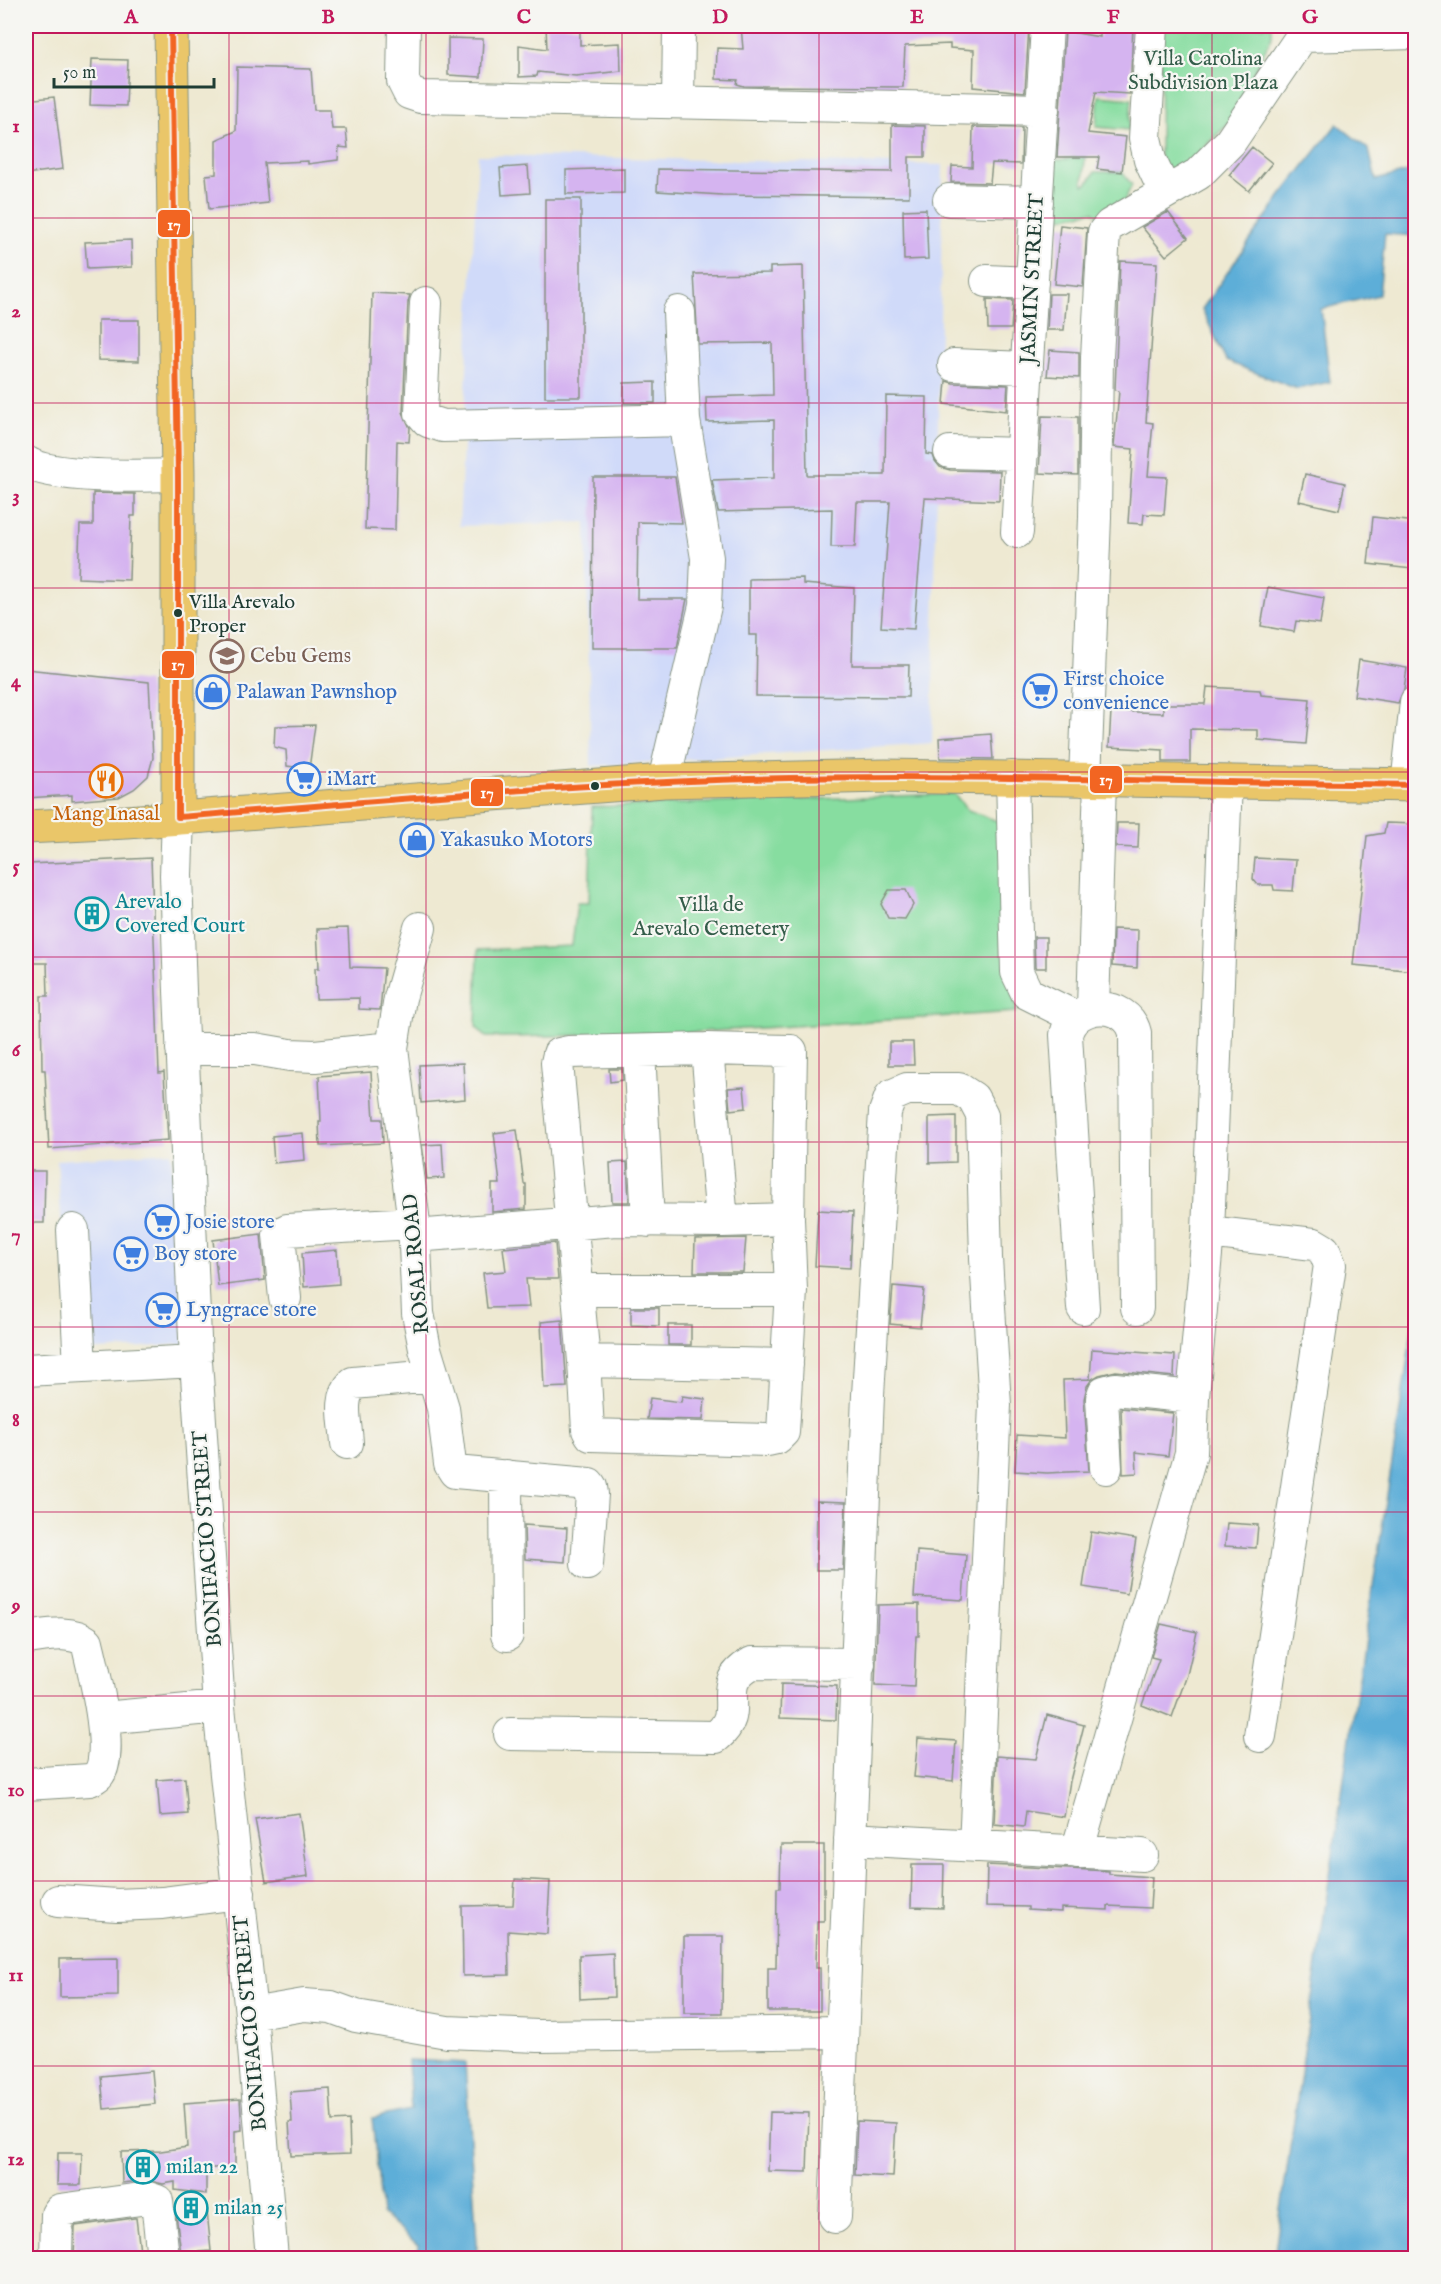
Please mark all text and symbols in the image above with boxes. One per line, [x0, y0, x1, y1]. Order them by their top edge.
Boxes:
text: A [123, 5, 139, 30]
text: B [321, 5, 335, 30]
text: C [517, 5, 531, 30]
text: D [712, 5, 728, 30]
text: E [910, 5, 924, 30]
text: F [1107, 5, 1120, 30]
text: G [1302, 5, 1319, 30]
park label: Villa Carolina Subdivision Plaza [1128, 46, 1279, 97]
scale bar [54, 51, 214, 89]
text: 50 m [63, 62, 96, 85]
text: 1 [12, 114, 20, 139]
street label: JASMIN STREET [1015, 192, 1051, 367]
line badge: 17 [157, 209, 191, 238]
text: 17 [167, 216, 181, 236]
text: 2 [11, 299, 21, 324]
text: 3 [12, 484, 20, 509]
place label: Villa Arevalo Proper [188, 590, 295, 639]
marker: Villa Arevalo Proper [172, 607, 184, 619]
school or university icon: Cebu Gems [209, 638, 245, 674]
place label: Cebu Gems [250, 643, 351, 670]
line badge: 17 [161, 650, 195, 679]
text: 17 [171, 656, 185, 676]
place label: First choice convenience [1063, 666, 1170, 717]
text: 4 [11, 669, 22, 694]
supermarket icon: First choice convenience [1022, 673, 1058, 709]
shop icon: Palawan Pawnshop [195, 674, 231, 710]
place label: Palawan Pawnshop [236, 679, 397, 706]
supermarket icon: iMart [286, 761, 322, 797]
restaurant icon: Mang Inasal [88, 763, 124, 799]
line badge: 17 [1089, 765, 1123, 794]
place label: iMart [327, 766, 376, 793]
text: 17 [1099, 771, 1113, 791]
line badge: 17 [470, 778, 504, 807]
unlabelled marker [589, 780, 601, 792]
text: 17 [480, 784, 494, 804]
place label: Mang Inasal [52, 801, 160, 828]
shop icon: Yakasuko Motors [399, 822, 435, 858]
place label: Yakasuko Motors [440, 827, 593, 854]
text: 5 [12, 854, 20, 879]
place label: Arevalo Covered Court [114, 889, 245, 940]
park label: Villa de Arevalo Cemetery [632, 892, 790, 943]
building icon: Arevalo Covered Court [74, 896, 110, 932]
text: 6 [12, 1038, 22, 1063]
street label: ROSAL ROAD [397, 1193, 437, 1335]
supermarket icon: Josie store [144, 1204, 180, 1240]
place label: Josie store [183, 1209, 275, 1236]
text: 7 [11, 1223, 21, 1248]
supermarket icon: Boy store [113, 1236, 149, 1272]
place label: Boy store [154, 1241, 237, 1268]
supermarket icon: Lyngrace store [145, 1292, 181, 1328]
place label: Lyngrace store [186, 1297, 317, 1324]
text: 8 [12, 1408, 20, 1433]
street label: BONIFACIO STREET [187, 1429, 229, 1648]
text: 9 [11, 1593, 21, 1618]
text: 10 [7, 1778, 25, 1803]
street label: BONIFACIO STREET [228, 1913, 274, 2132]
text: 11 [9, 1963, 23, 1988]
text: 12 [8, 2147, 25, 2172]
building icon: milan 22 [125, 2149, 161, 2185]
place label: milan 22 [166, 2154, 238, 2181]
building icon: milan 25 [173, 2190, 209, 2226]
place label: milan 25 [214, 2195, 284, 2222]

